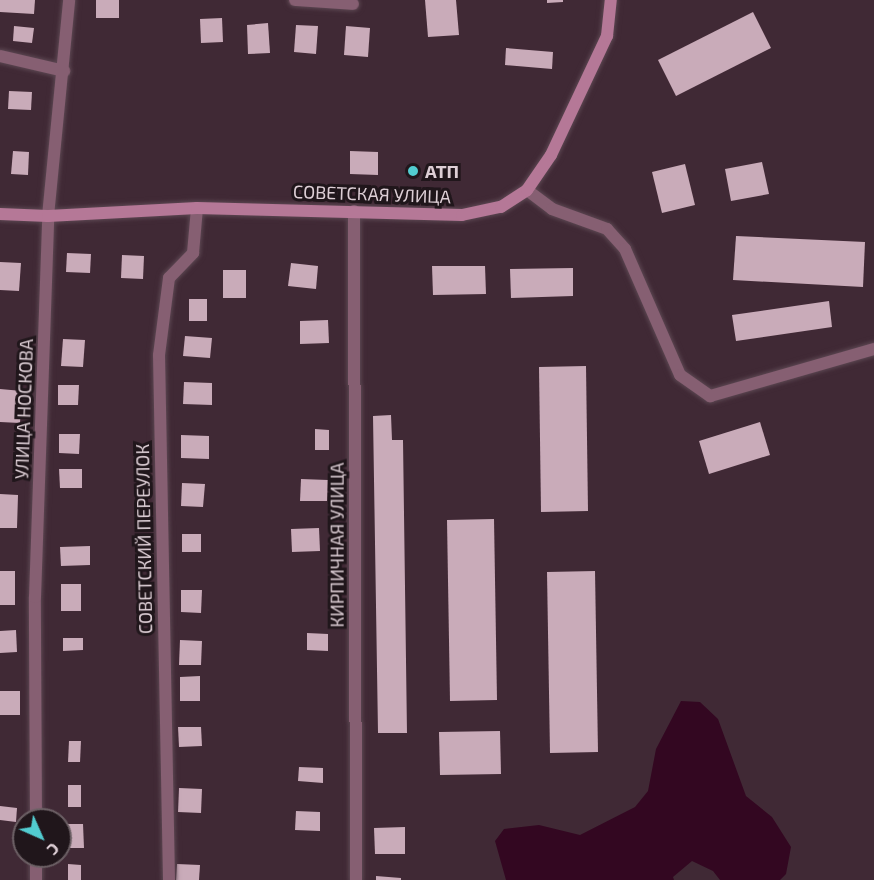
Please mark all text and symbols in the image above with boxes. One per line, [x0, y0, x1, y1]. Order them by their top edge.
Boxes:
place label: АТП [425, 160, 459, 182]
marker: АТП [406, 164, 420, 178]
street label: СОВЕТСКАЯ УЛИЦА [293, 180, 451, 208]
street label: УЛИЦА НОСКОВА [11, 338, 37, 480]
street label: СОВЕТСКИЙ ПЕРЕУЛОК [132, 444, 156, 634]
street label: КИРПИЧНАЯ УЛИЦА [326, 463, 348, 627]
north arrow [12, 808, 72, 868]
text: С [44, 840, 64, 860]

